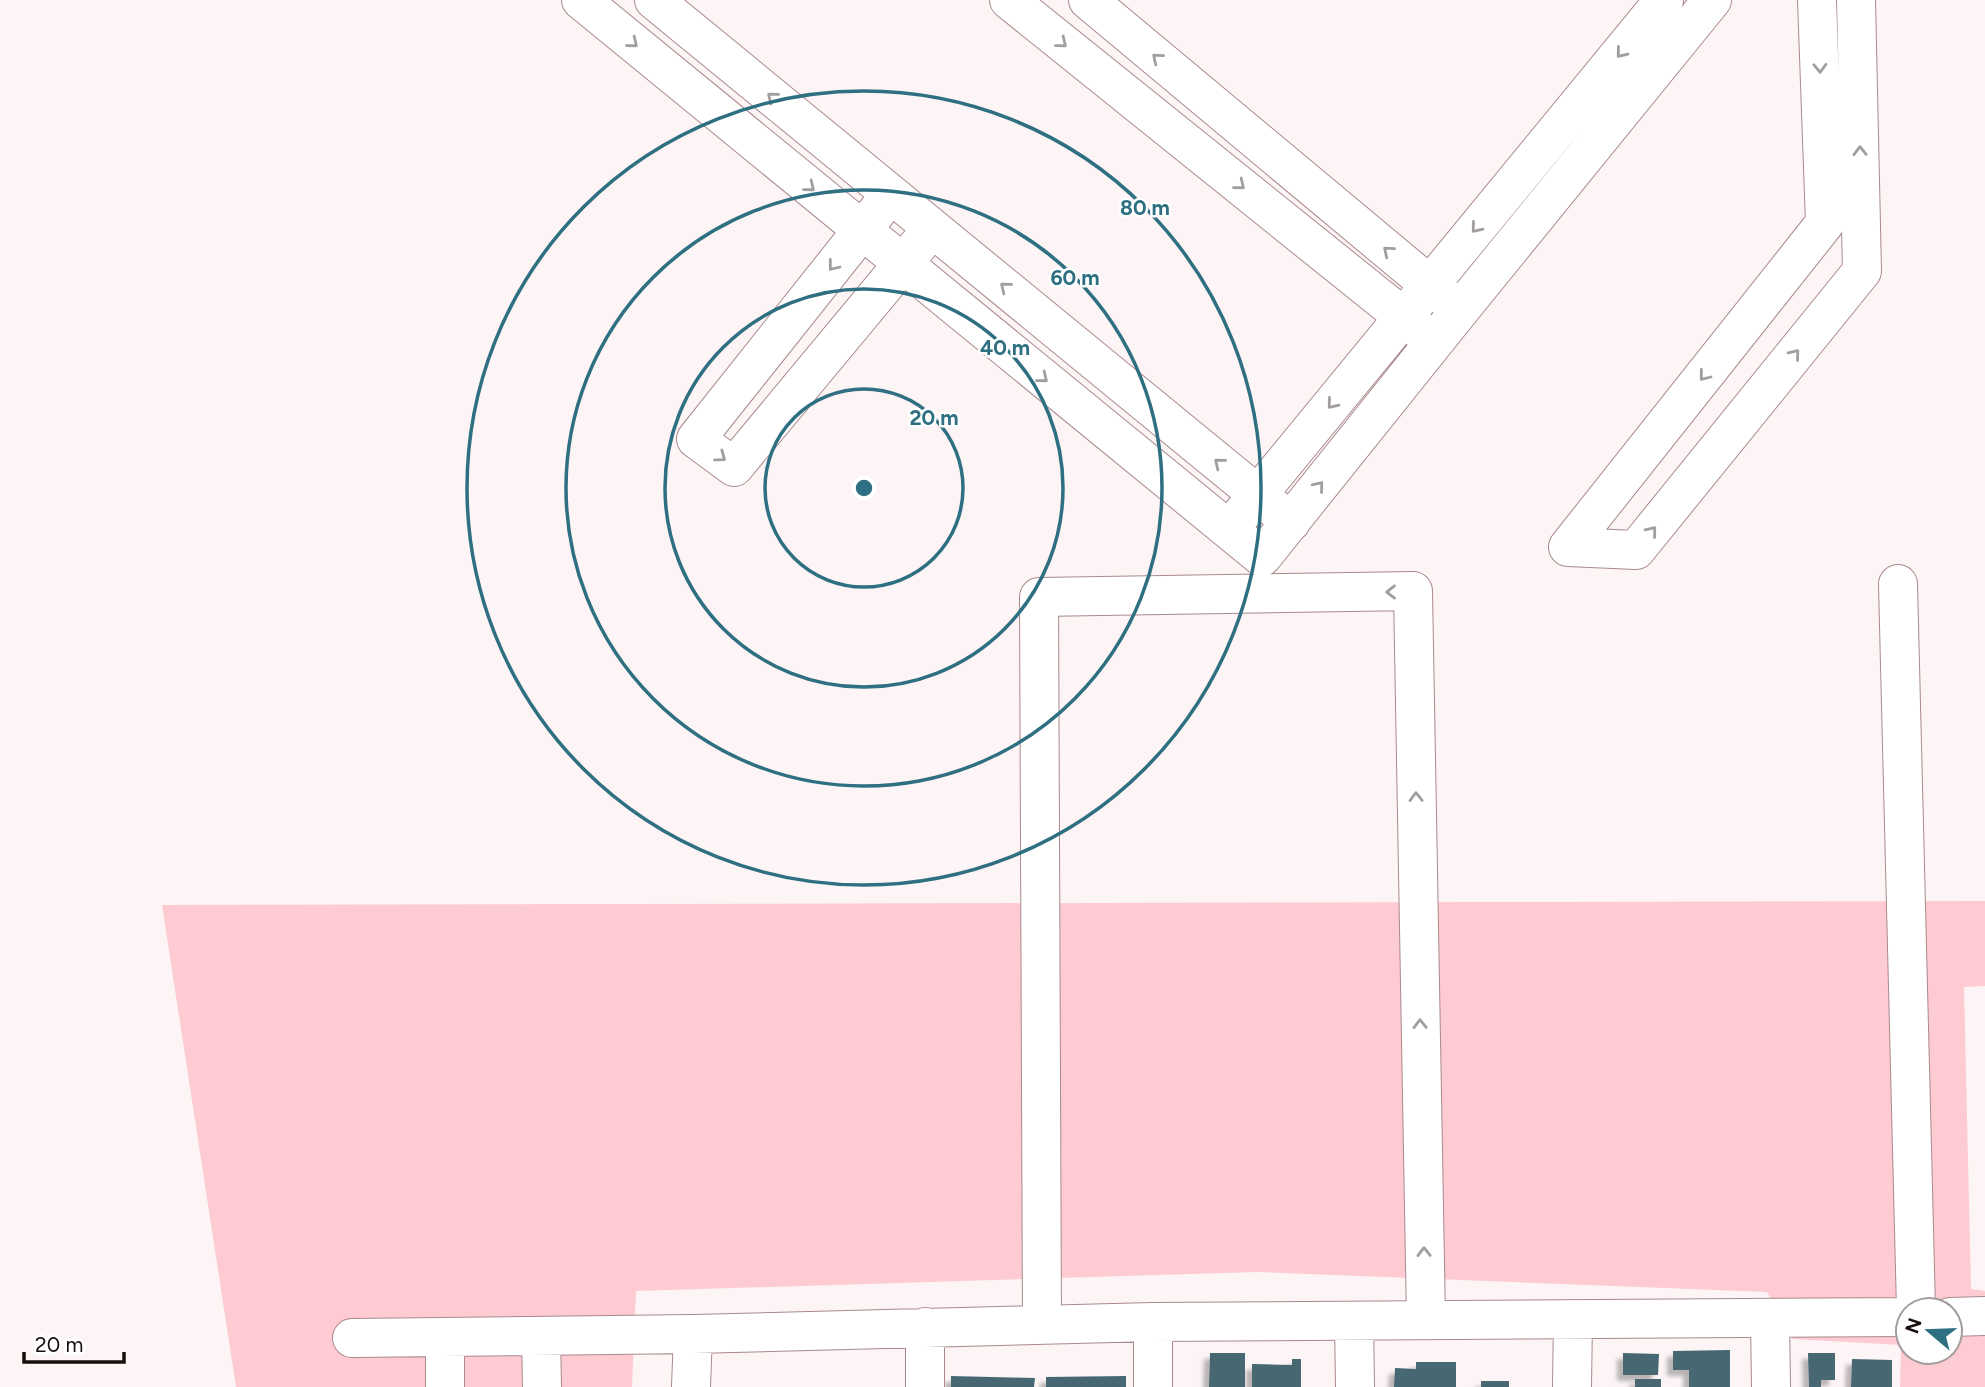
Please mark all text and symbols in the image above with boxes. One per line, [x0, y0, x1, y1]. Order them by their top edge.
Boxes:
one-way arrow [1055, 34, 1067, 47]
one-way arrow [625, 35, 638, 47]
one-way arrow [1616, 45, 1629, 57]
one-way arrow [1152, 54, 1165, 66]
one-way arrow [1812, 63, 1827, 74]
one-way arrow [768, 92, 780, 105]
one-way arrow [1852, 145, 1867, 156]
one-way arrow [1232, 177, 1244, 190]
one-way arrow [801, 179, 814, 191]
text: 80 m [1120, 195, 1170, 220]
one-way arrow [1472, 221, 1485, 233]
one-way arrow [1384, 246, 1396, 259]
one-way arrow [828, 258, 841, 270]
text: 60 m [1050, 265, 1100, 290]
one-way arrow [1001, 283, 1013, 296]
text: 40 m [980, 335, 1030, 360]
one-way arrow [1787, 350, 1799, 363]
one-way arrow [1700, 367, 1712, 380]
one-way arrow [1035, 369, 1047, 382]
one-way arrow [1327, 397, 1340, 409]
text: 20 m [909, 405, 959, 430]
one-way arrow [713, 449, 726, 461]
one-way arrow [1215, 458, 1227, 471]
centre of rings [852, 476, 876, 500]
one-way arrow [1311, 482, 1323, 495]
one-way arrow [1643, 527, 1656, 539]
one-way arrow [1385, 584, 1395, 600]
one-way arrow [1408, 791, 1424, 802]
one-way arrow [1413, 1019, 1428, 1030]
one-way arrow [1417, 1246, 1432, 1257]
north arrow [1894, 1296, 1964, 1366]
text: N [1900, 1315, 1927, 1336]
scale bar [24, 1320, 124, 1364]
text: 20 m [35, 1332, 83, 1357]

